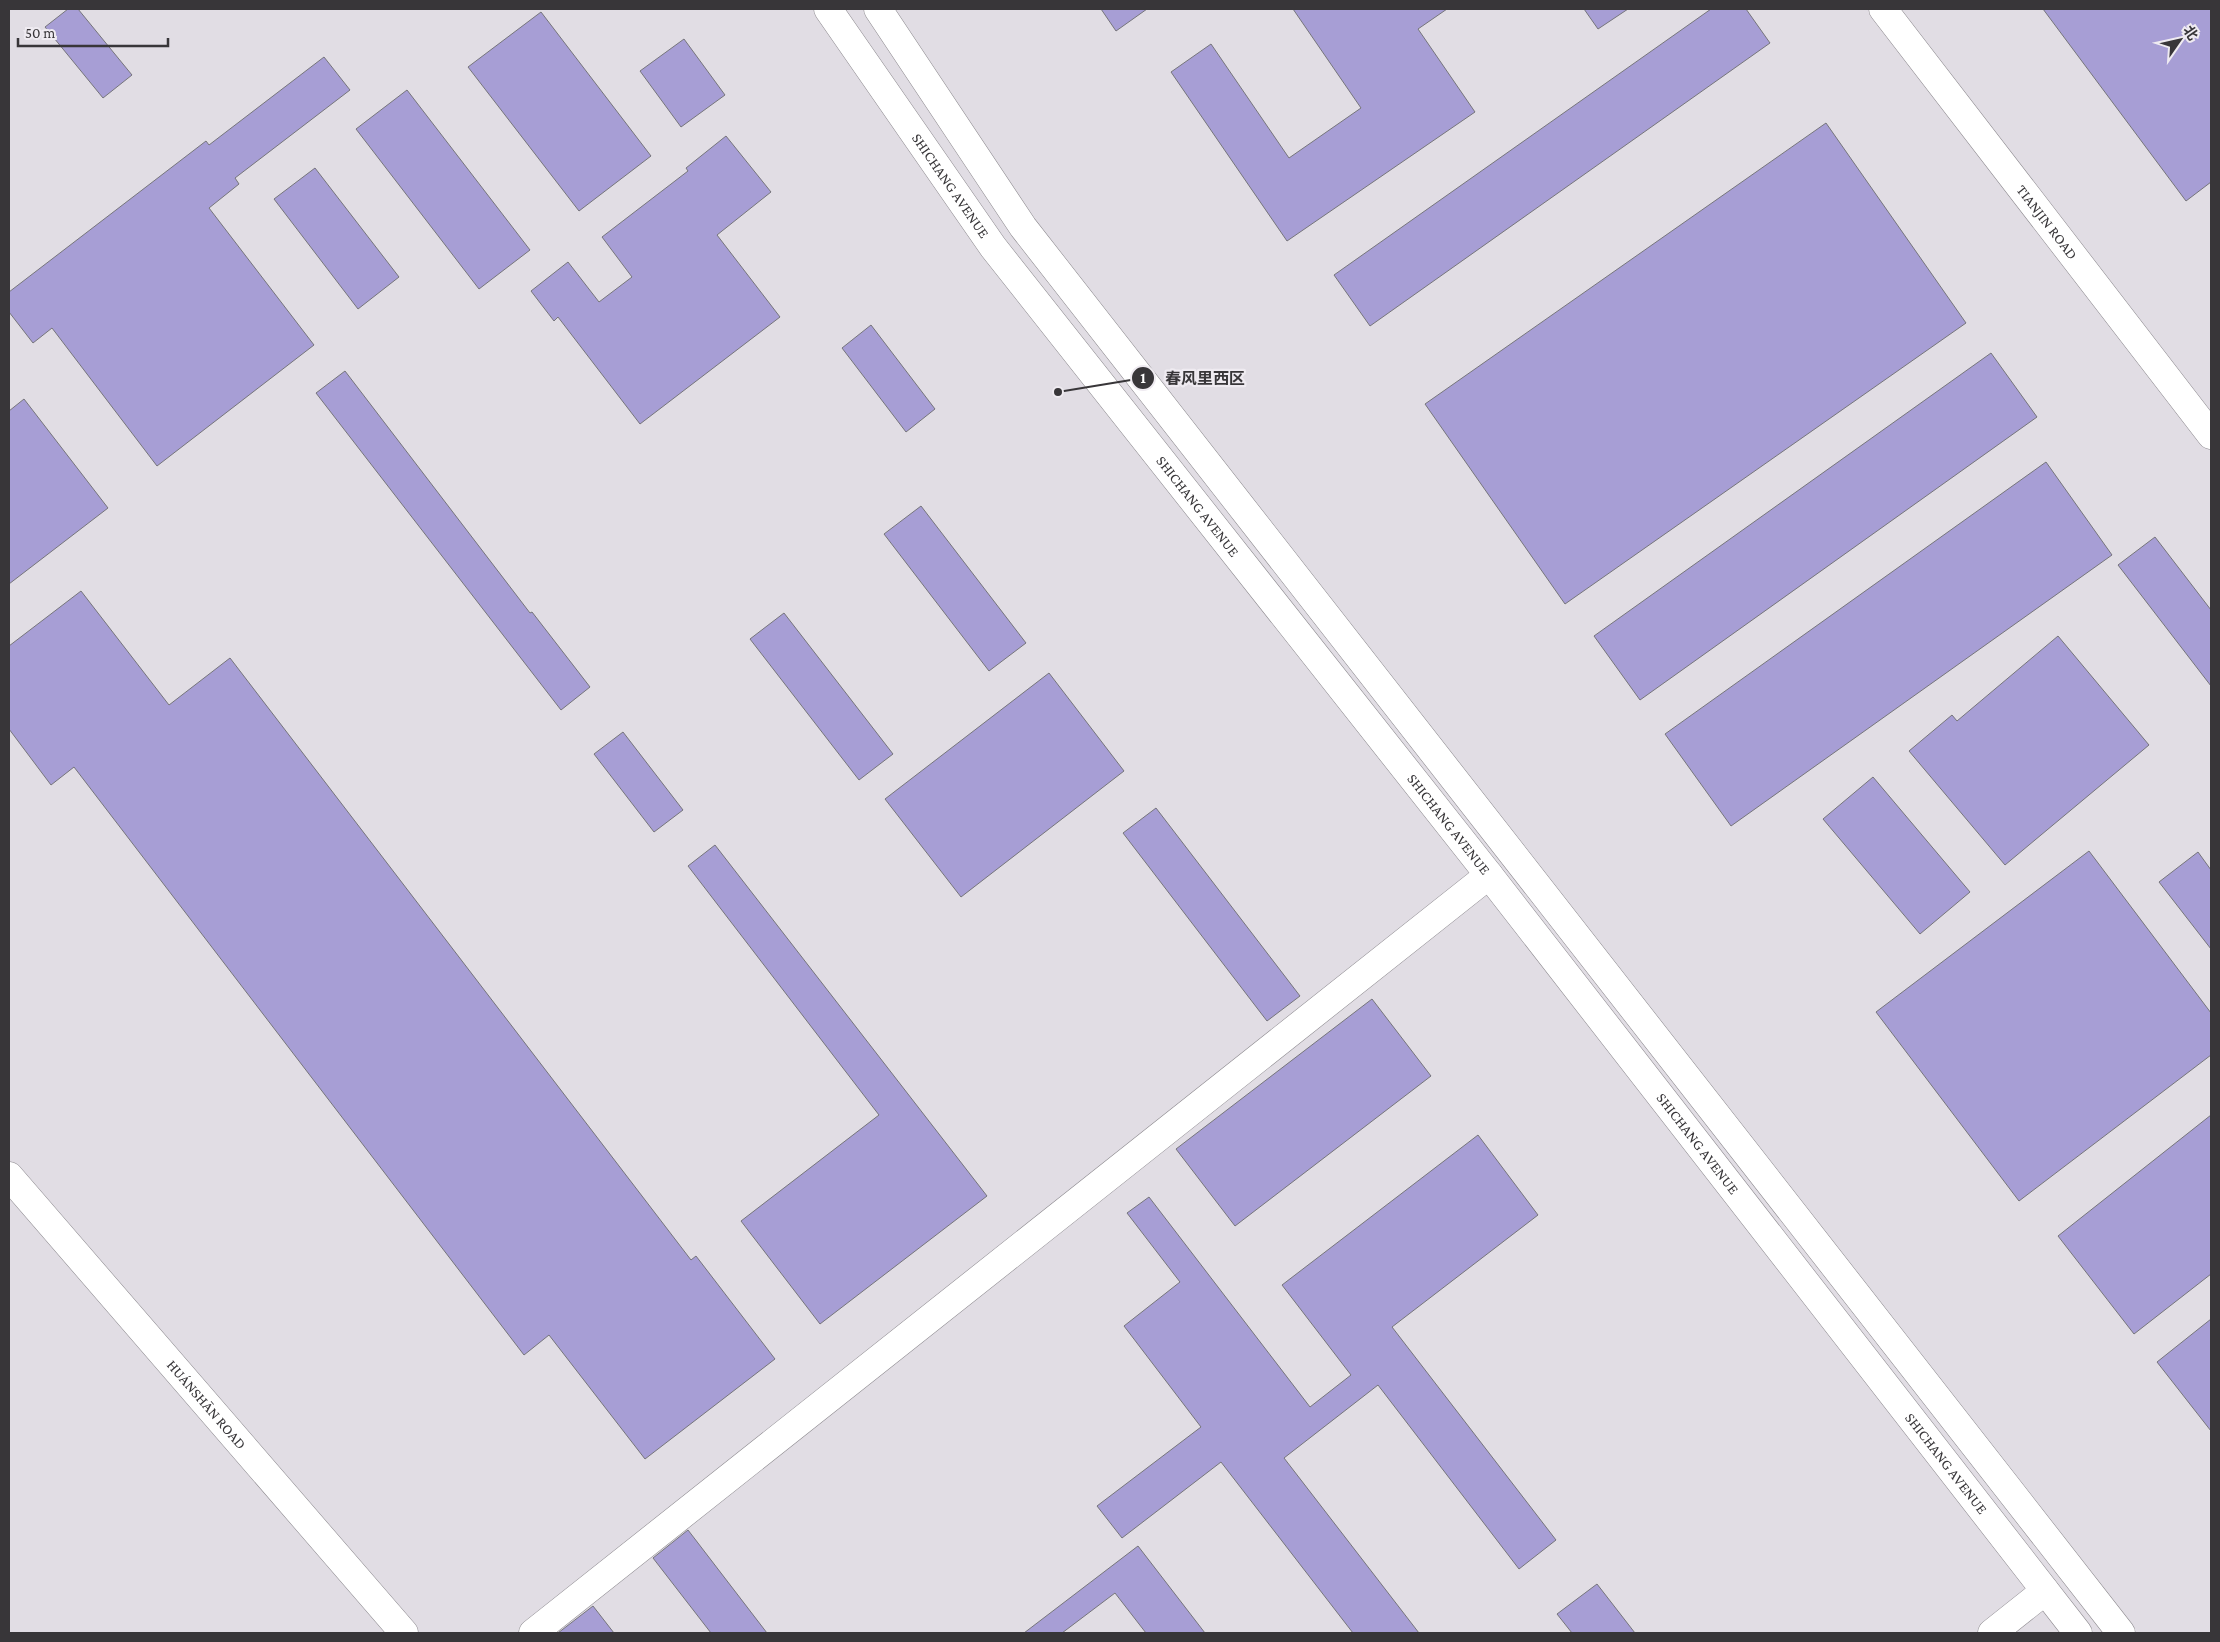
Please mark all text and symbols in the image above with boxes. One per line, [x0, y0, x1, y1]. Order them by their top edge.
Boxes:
scale bar [18, 15, 168, 47]
north arrow [2155, 15, 2205, 65]
text: 北 [2180, 22, 2201, 43]
text: 50 m [25, 25, 55, 41]
street label: SHICHANG AVENUE [909, 130, 992, 241]
street label: TIANJIN ROAD [2013, 182, 2081, 262]
callout: 春风里西区 [1130, 362, 1255, 393]
text: 1 [1140, 370, 1146, 386]
text: 春风里西区 [1165, 370, 1245, 387]
street label: SHICHANG AVENUE [1153, 453, 1242, 560]
street label: SHICHANG AVENUE [1404, 771, 1493, 878]
street label: SHICHANG AVENUE [1653, 1090, 1742, 1197]
street label: HUÁNSHĀN ROAD [164, 1357, 249, 1452]
street label: SHICHANG AVENUE [1902, 1410, 1990, 1517]

